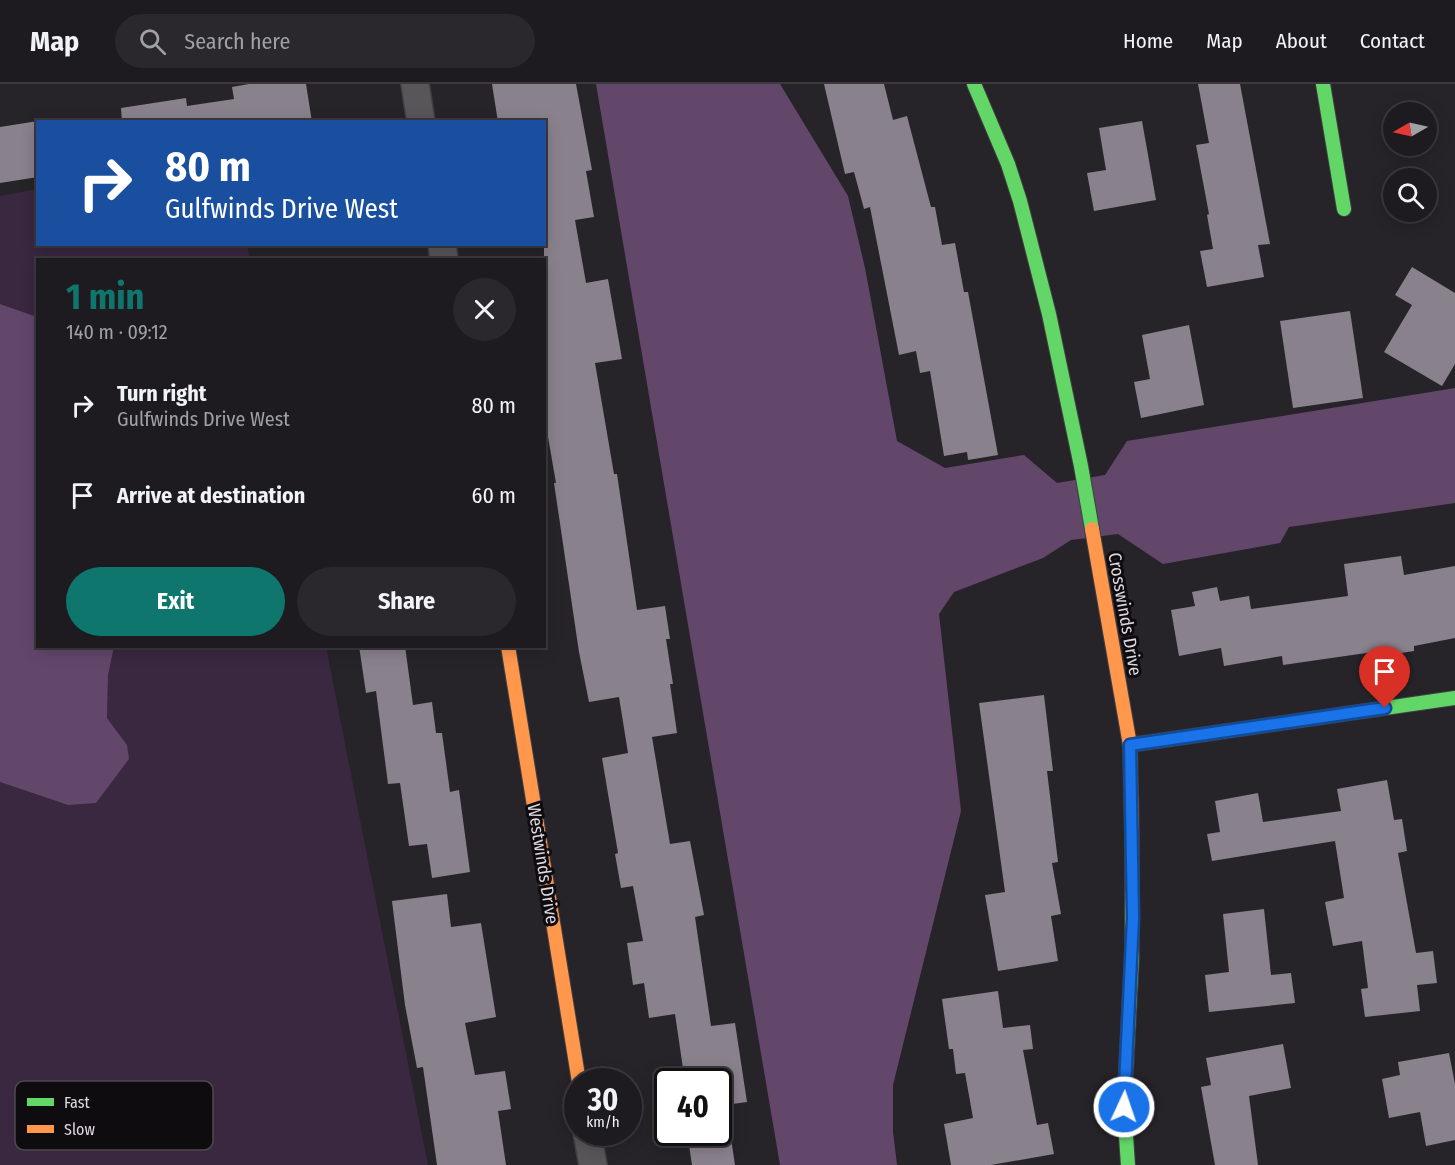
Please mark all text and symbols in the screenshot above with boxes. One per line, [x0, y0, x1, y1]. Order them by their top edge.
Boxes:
search box [115, 14, 535, 68]
text: Map [30, 25, 79, 58]
icon: search [136, 25, 169, 58]
text: Search here [184, 28, 290, 55]
text: Home [1123, 28, 1173, 54]
text: Map [1206, 28, 1243, 54]
text: About [1276, 28, 1327, 54]
text: Contact [1360, 28, 1425, 54]
north arrow [1383, 102, 1437, 156]
map controls [1383, 102, 1437, 222]
text: 80 m [165, 142, 251, 192]
icon: right [66, 144, 144, 222]
button: search [1383, 168, 1437, 222]
text: Gulfwinds Drive West [165, 193, 398, 225]
text: 1 min [66, 275, 144, 319]
button: close [453, 278, 516, 341]
text: 140 m · 09:12 [66, 320, 168, 344]
text: Turn right [117, 380, 206, 407]
icon: right [66, 389, 99, 422]
text: 80 m [471, 392, 516, 419]
text: Gulfwinds Drive West [117, 407, 290, 431]
icon: arrive [66, 479, 99, 512]
text: Arrive at destination [117, 482, 305, 509]
text: 60 m [472, 482, 516, 509]
street label: Crosswinds Drive [1103, 551, 1147, 677]
button: Exit [66, 567, 285, 636]
button: Share [297, 567, 516, 636]
pin [1359, 646, 1410, 708]
icon: arrive [1368, 655, 1401, 688]
street label: Westwinds Drive [523, 802, 563, 926]
speed limit sign: 40 [654, 1068, 732, 1146]
position arrow [1092, 1075, 1156, 1139]
legend [15, 1081, 213, 1150]
text: 30 [588, 1082, 618, 1118]
text: Fast [64, 1093, 91, 1112]
text: km/h [586, 1113, 620, 1131]
text: Slow [64, 1120, 95, 1139]

